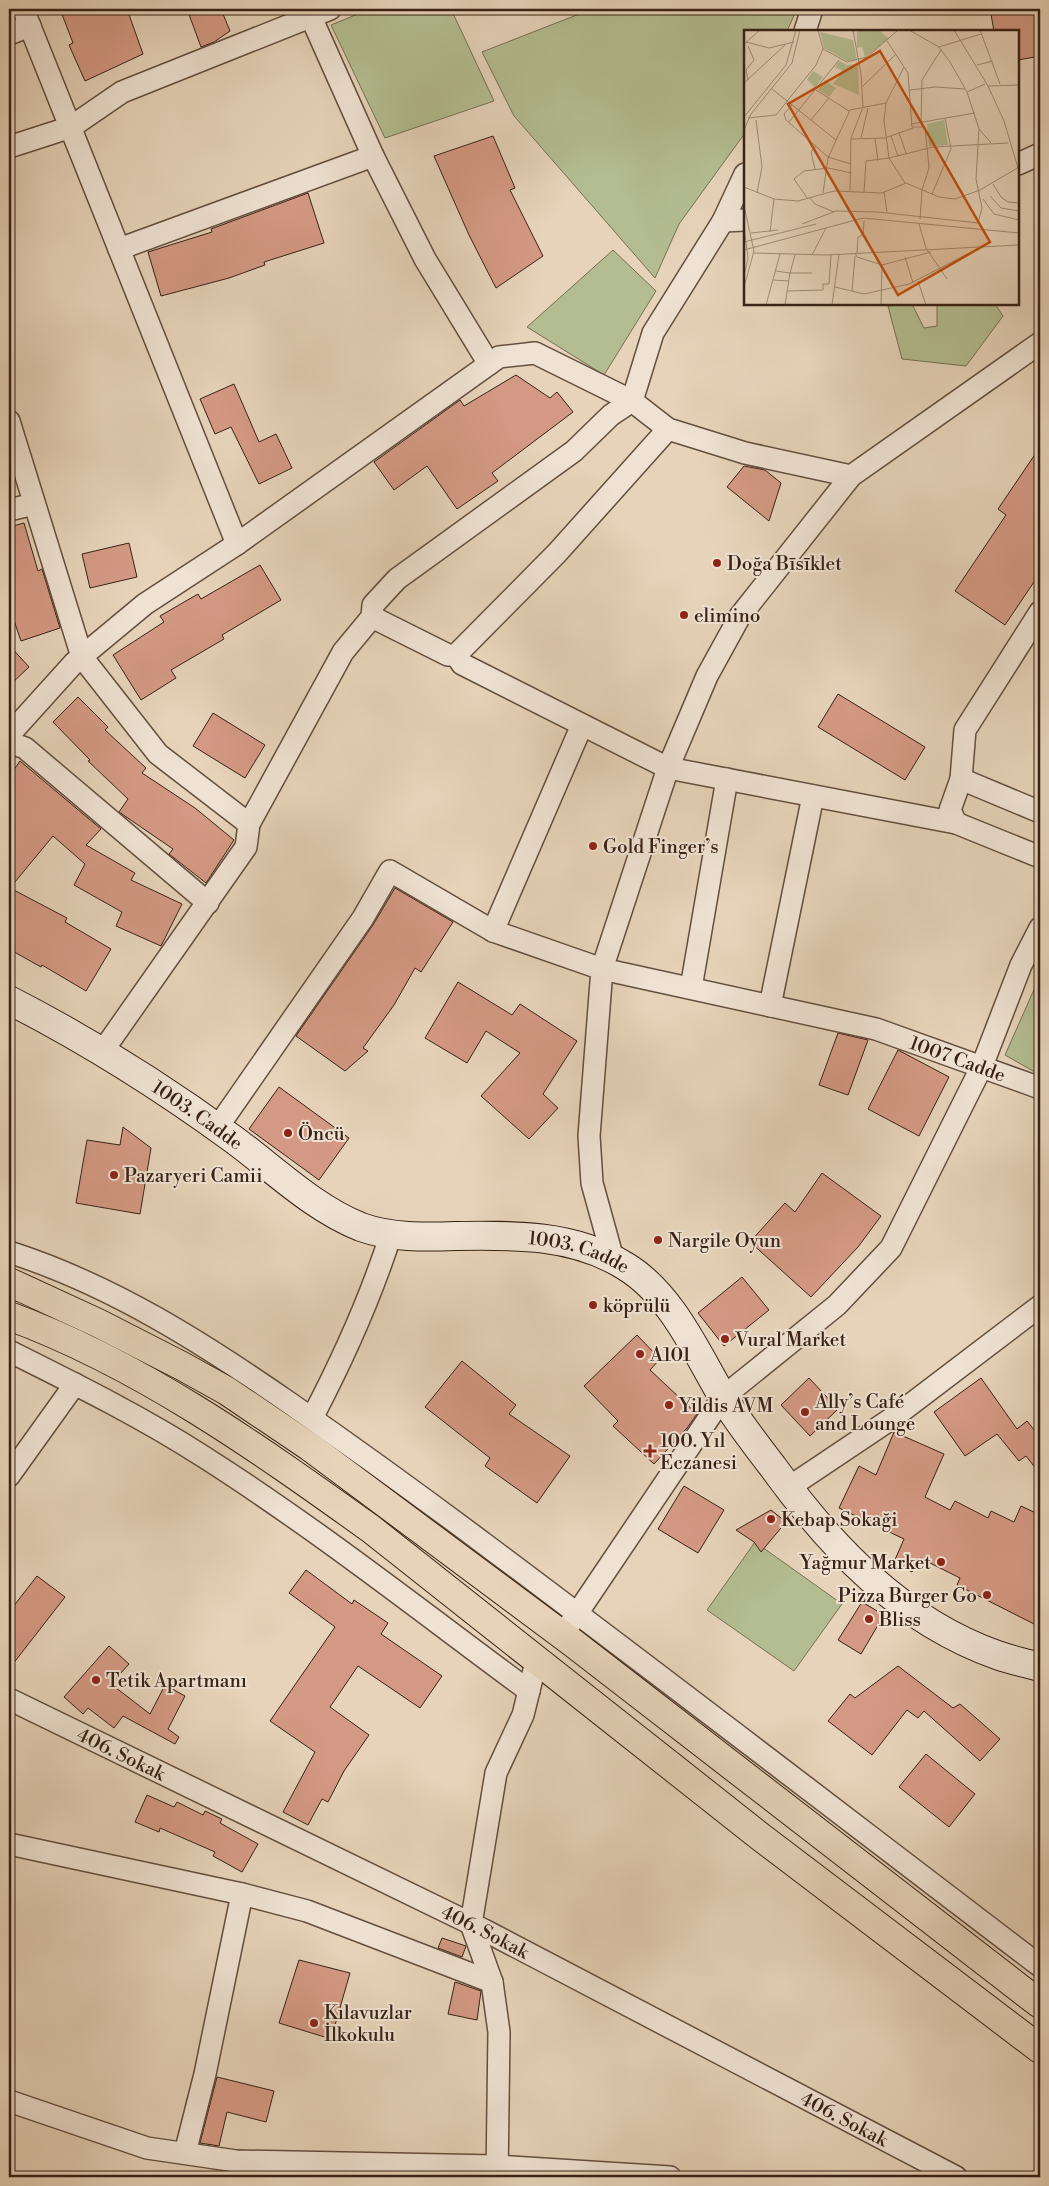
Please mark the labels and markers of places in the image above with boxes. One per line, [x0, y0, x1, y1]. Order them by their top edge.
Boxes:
place label: Doğa Bīsīklet [727, 552, 842, 576]
marker: Doğa Bīsīklet [711, 557, 723, 569]
place label: elimino [694, 604, 760, 628]
marker: elimino [678, 609, 690, 621]
place label: Gold Finger’s [603, 835, 719, 859]
marker: Gold Finger’s [587, 840, 599, 852]
place label: Öncü [298, 1121, 345, 1146]
marker: Öncü [282, 1127, 294, 1139]
place label: Pazaryeri Camii [124, 1164, 262, 1188]
marker: Pazaryeri Camii [108, 1169, 120, 1181]
place label: Nargile Oyun [668, 1229, 781, 1253]
marker: Nargile Oyun [652, 1234, 664, 1246]
place label: köprülü [603, 1294, 671, 1318]
marker: köprülü [587, 1299, 599, 1311]
place label: Vural Market [734, 1328, 846, 1352]
marker: Vural Market [719, 1333, 731, 1345]
place label: A101 [649, 1343, 691, 1367]
marker: A101 [634, 1348, 646, 1360]
place label: Ally’s Café and Lounge [814, 1390, 915, 1436]
place label: Yildis AVM [678, 1394, 773, 1418]
marker: Yildis AVM [663, 1399, 675, 1411]
marker: Ally’s Café and Lounge [799, 1406, 811, 1418]
place label: 100. Yıl Eczanesi [660, 1429, 737, 1475]
marker: 100. Yıl Eczanesi [644, 1445, 656, 1457]
place label: Kebap Sokaği [781, 1508, 898, 1532]
marker: Kebap Sokaği [765, 1513, 777, 1525]
place label: Yağmur Market [799, 1551, 931, 1575]
marker: Yağmur Market [935, 1556, 947, 1568]
place label: Pizza Burger Go [838, 1584, 977, 1608]
marker: Pizza Burger Go [981, 1589, 993, 1601]
place label: Bliss [878, 1608, 921, 1632]
marker: Bliss [863, 1613, 875, 1625]
place label: Tetik Apartmanı [106, 1669, 247, 1693]
marker: Tetik Apartmanı [90, 1674, 102, 1686]
place label: Kılavuzlar İlkokulu [324, 2001, 412, 2047]
marker: Kılavuzlar İlkokulu [308, 2017, 320, 2029]

